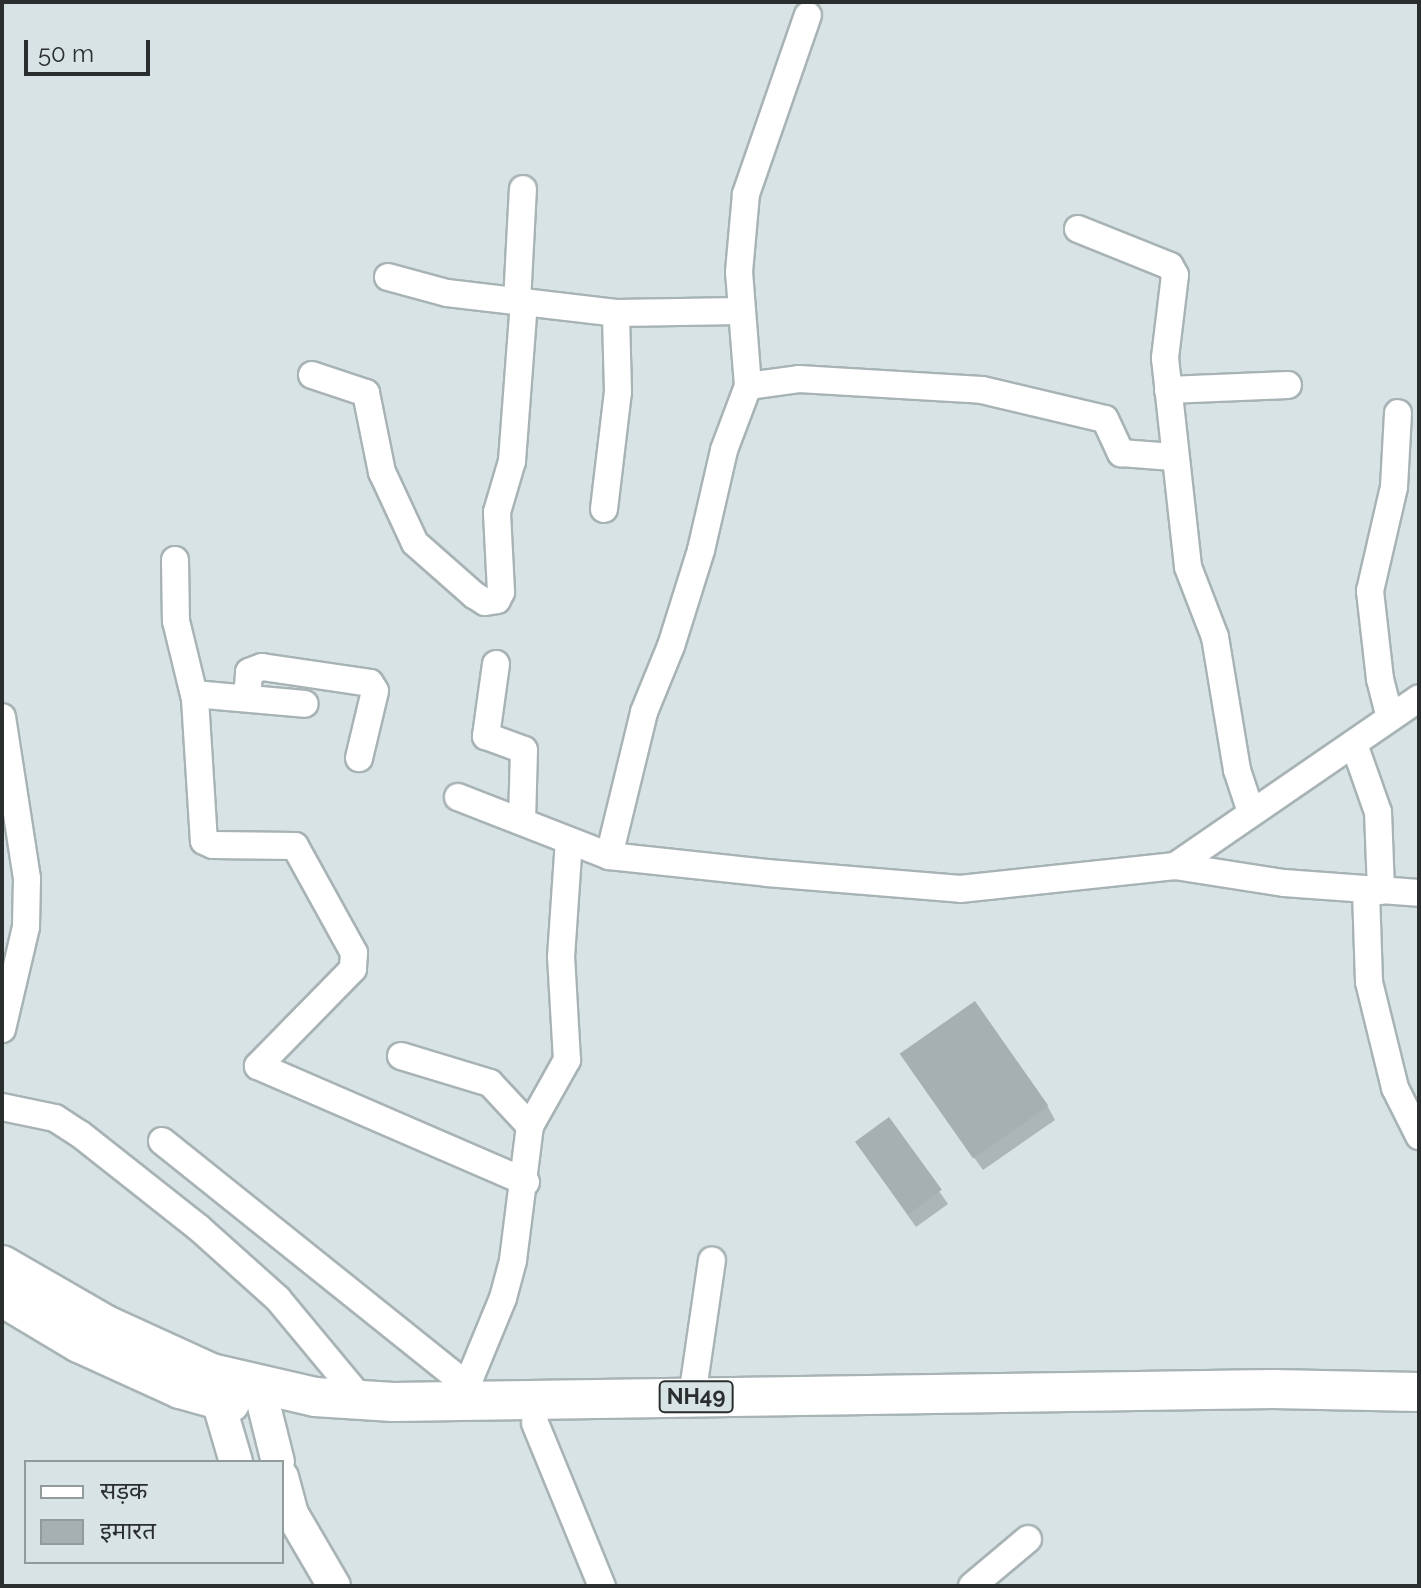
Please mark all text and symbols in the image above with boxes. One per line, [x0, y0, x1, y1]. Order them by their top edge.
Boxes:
scale bar [28, 24, 154, 74]
text: 50 m [38, 39, 94, 68]
road number: NH49 [658, 1379, 734, 1415]
legend [24, 1460, 284, 1564]
text: सड़क [100, 1476, 148, 1505]
text: इमारत [100, 1516, 156, 1545]

